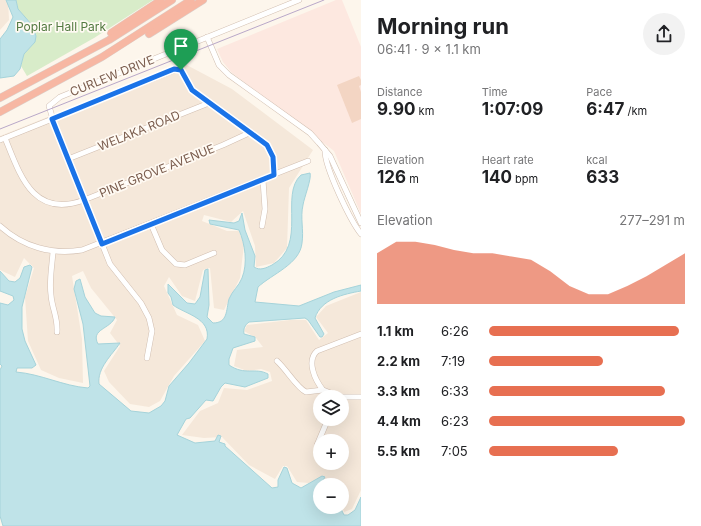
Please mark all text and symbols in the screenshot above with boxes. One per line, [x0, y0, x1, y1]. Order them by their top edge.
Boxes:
text: Morning run [377, 13, 509, 39]
button: share [643, 13, 685, 55]
park label: Poplar Hall Park [16, 19, 107, 34]
pin [164, 29, 198, 70]
icon: arrive [170, 35, 192, 57]
text: 06:41 · 9 × 1.1 km [377, 41, 481, 57]
street label: CURLEW DRIVE [67, 52, 156, 99]
text: Distance [377, 85, 422, 99]
text: Time [482, 85, 507, 99]
text: Pace [586, 85, 612, 99]
text: 9.90 [377, 99, 416, 119]
text: 1:07:09 [482, 99, 543, 119]
text: 6:47 [586, 99, 624, 119]
text: km [416, 104, 434, 118]
text: /km [624, 104, 647, 118]
street label: WELAKA ROAD [96, 107, 182, 154]
street label: PINE GROVE AVENUE [97, 141, 217, 201]
text: Elevation [377, 153, 424, 167]
text: Heart rate [482, 153, 534, 167]
text: kcal [586, 153, 607, 167]
text: 126 [377, 167, 406, 187]
text: 140 [482, 167, 512, 187]
text: 633 [586, 167, 619, 187]
text: m [406, 172, 419, 186]
text: bpm [512, 172, 538, 186]
text: Elevation [377, 212, 433, 228]
text: 277–291 m [619, 212, 685, 228]
text: 1.1 km [377, 323, 414, 339]
text: 6:26 [441, 323, 469, 339]
text: 2.2 km [377, 353, 420, 369]
text: 7:19 [441, 353, 465, 369]
text: 3.3 km [377, 383, 420, 399]
text: 6:33 [441, 383, 469, 399]
map controls [313, 390, 349, 514]
button: layers [313, 390, 349, 426]
text: 4.4 km [377, 413, 421, 429]
text: 6:23 [441, 413, 469, 429]
button: + [313, 434, 349, 470]
text: 5.5 km [377, 443, 420, 459]
text: 7:05 [441, 443, 468, 459]
button: − [313, 478, 349, 514]

